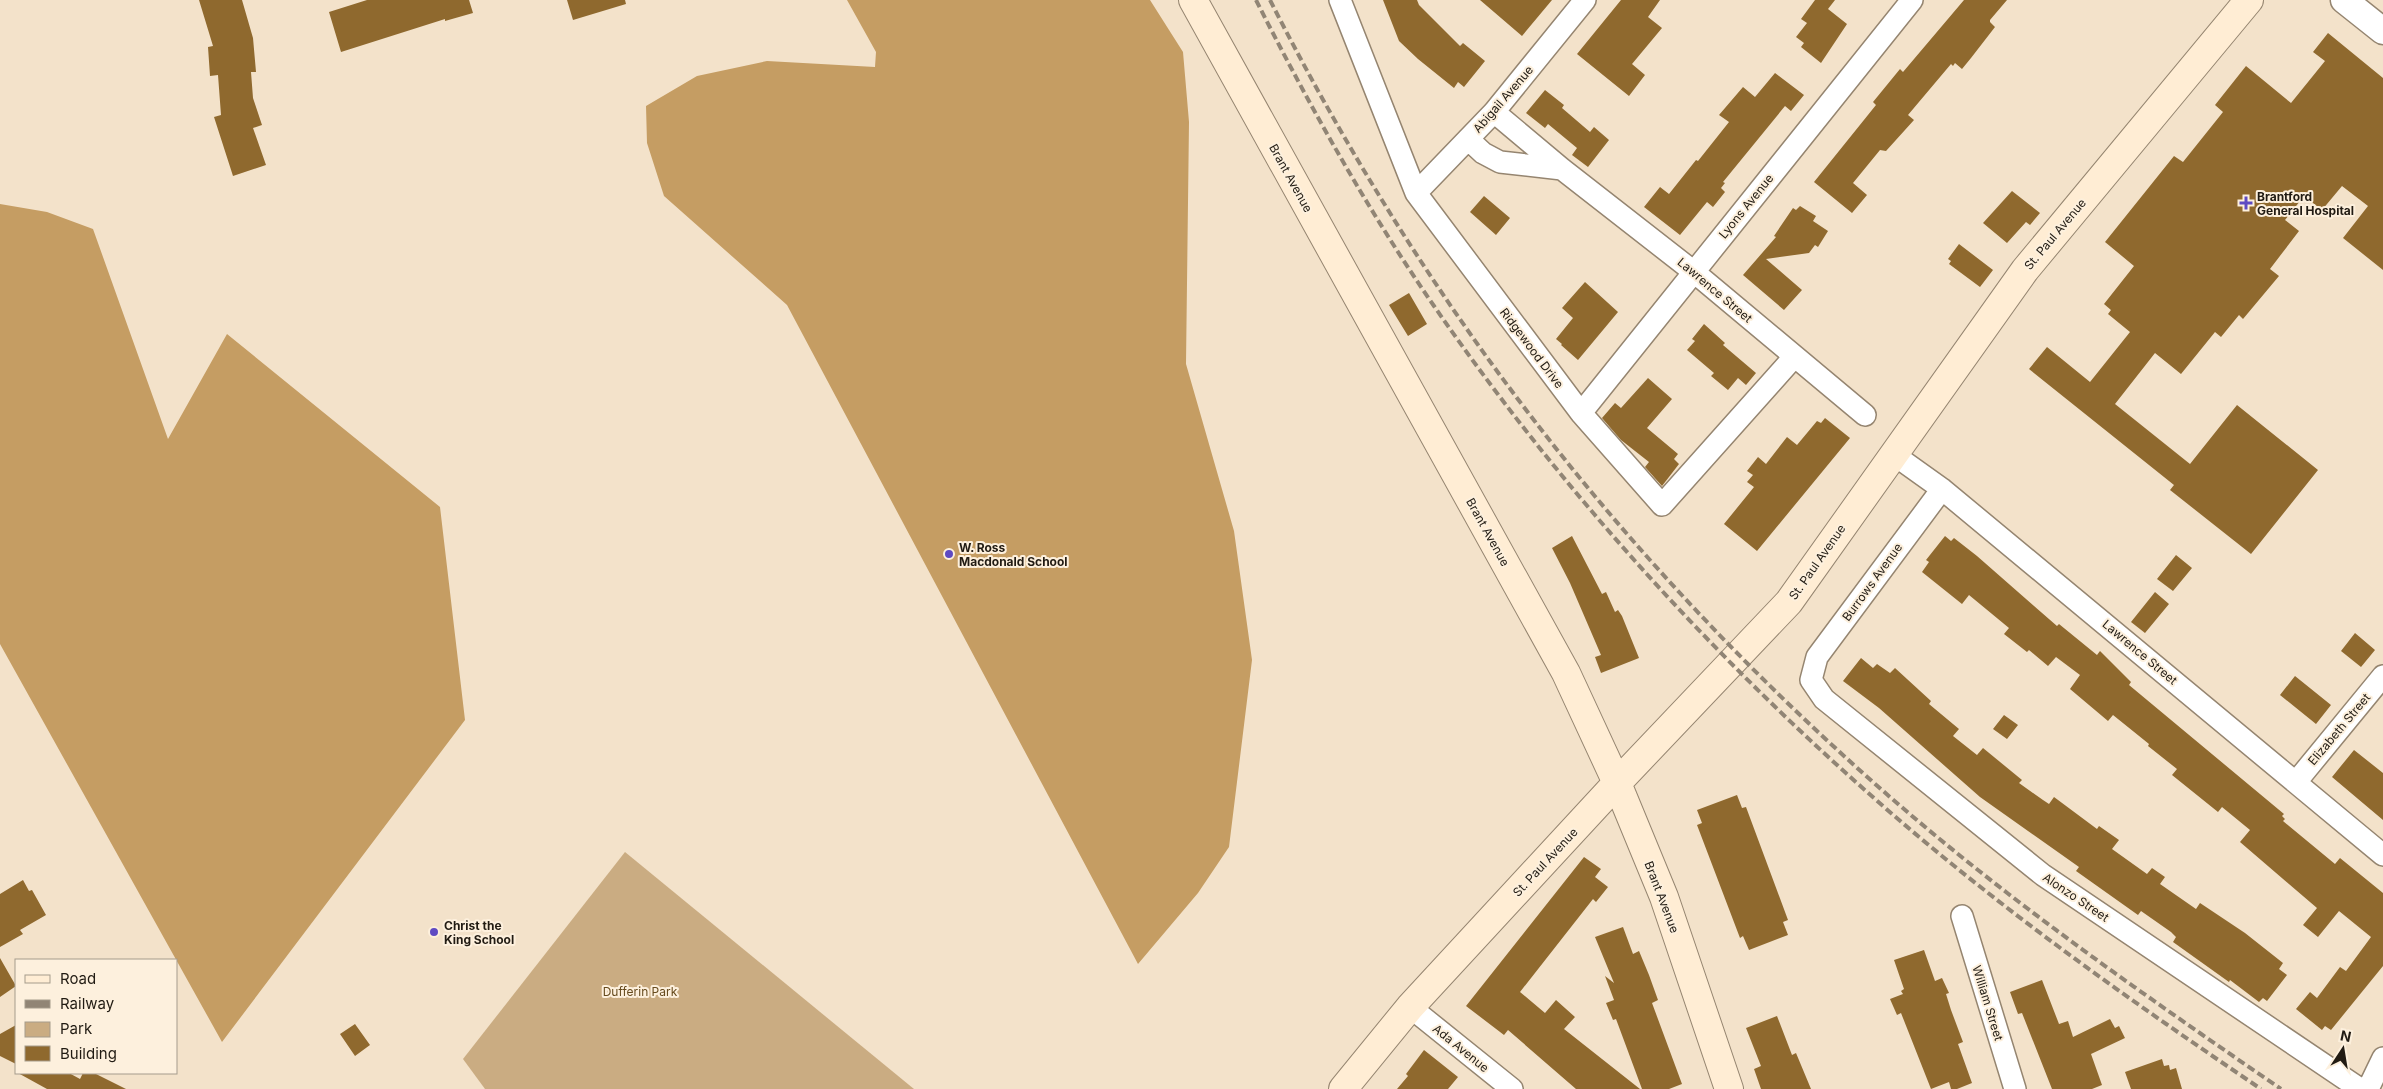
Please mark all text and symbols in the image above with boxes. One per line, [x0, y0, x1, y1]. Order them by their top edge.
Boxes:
street label: Abigail Avenue [1470, 62, 1536, 136]
street label: Brant Avenue [1266, 141, 1316, 215]
street label: Lyons Avenue [1715, 171, 1777, 241]
place label: Brantford General Hospital [2257, 189, 2354, 218]
street label: St. Paul Avenue [2021, 195, 2089, 273]
marker: Brantford General Hospital [2239, 196, 2253, 210]
street label: Lawrence Street [1675, 254, 1755, 326]
street label: Ridgewood Drive [1497, 305, 1567, 391]
street label: Brant Avenue [1463, 495, 1513, 569]
street label: St. Paul Avenue [1786, 521, 1848, 603]
place label: W. Ross Macdonald School [959, 540, 1068, 569]
street label: Burrows Avenue [1839, 540, 1905, 624]
marker: W. Ross Macdonald School [943, 548, 955, 560]
street label: Lawrence Street [2100, 616, 2180, 688]
street label: Elizabeth Street [2305, 690, 2373, 768]
street label: St. Paul Avenue [1509, 825, 1581, 899]
street label: Brant Avenue [1641, 859, 1683, 935]
street label: Alonzo Street [2040, 869, 2112, 925]
place label: Christ the King School [444, 918, 514, 947]
marker: Christ the King School [428, 926, 440, 938]
legend [15, 959, 178, 1074]
street label: William Street [1969, 964, 2007, 1043]
text: Road [60, 969, 96, 988]
park label: Dufferin Park [603, 984, 678, 999]
text: Railway [60, 994, 115, 1013]
text: Park [60, 1019, 93, 1038]
street label: Ada Avenue [1430, 1021, 1492, 1075]
north arrow [2318, 1024, 2368, 1074]
text: N [2339, 1026, 2353, 1045]
text: Building [60, 1044, 117, 1063]

